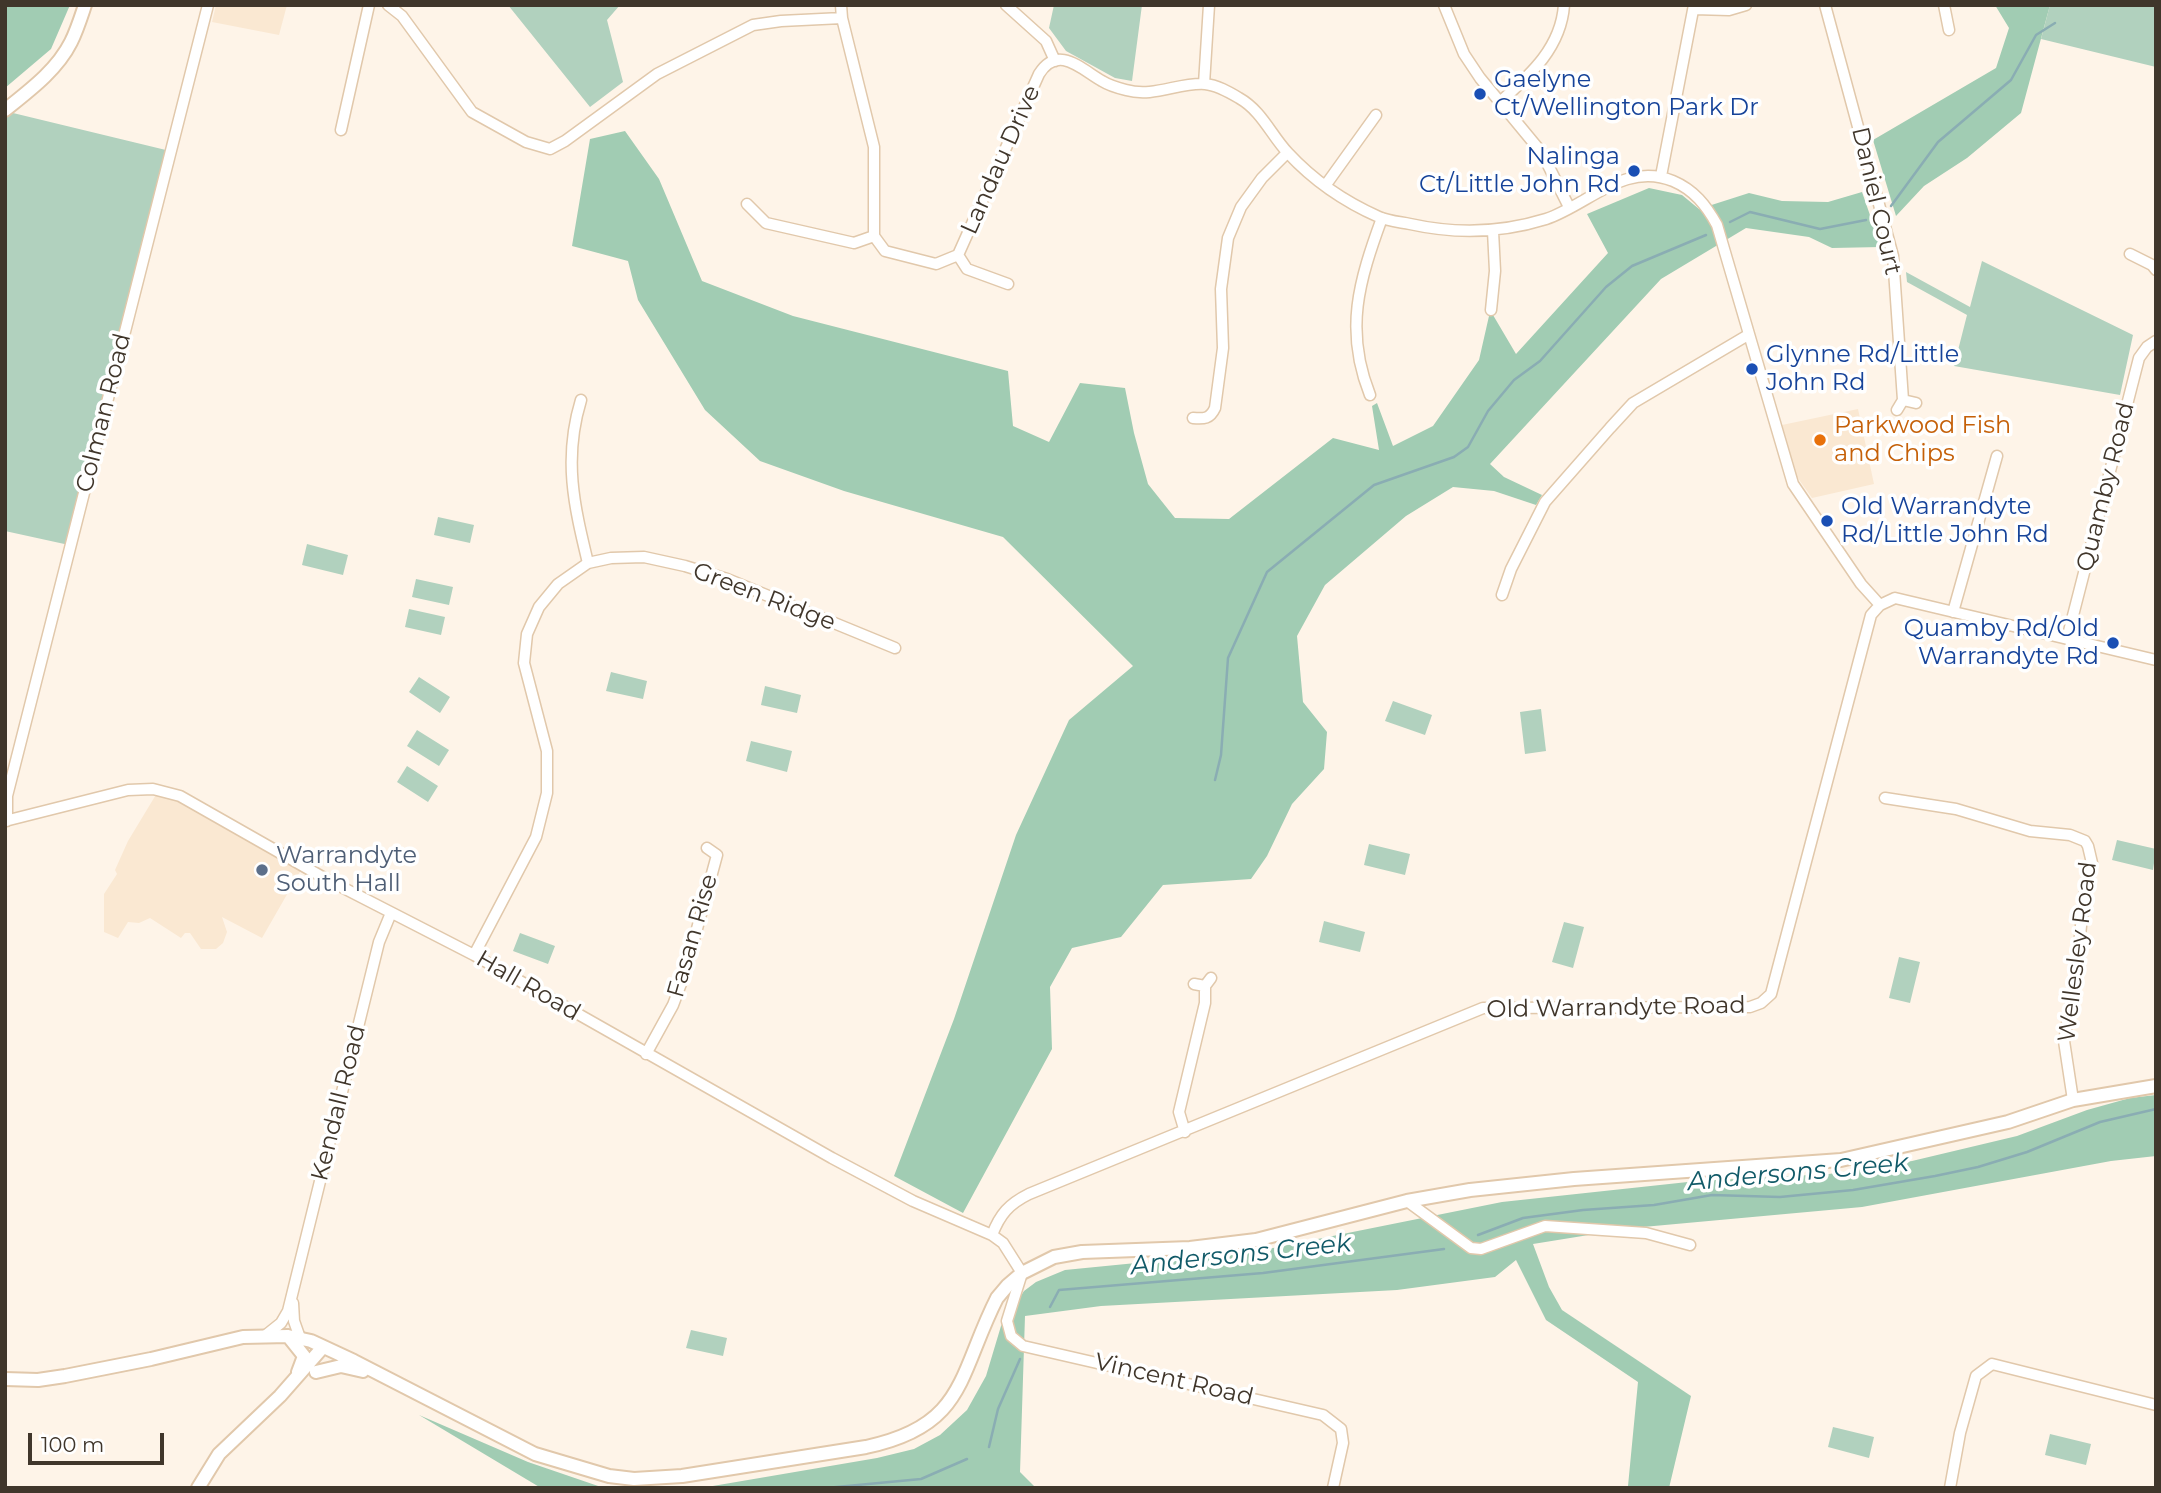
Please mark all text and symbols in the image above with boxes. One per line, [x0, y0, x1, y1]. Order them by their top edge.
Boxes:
place label: Gaelyne Ct/Wellington Park Dr [1494, 66, 1759, 122]
street label: Landau Drive [955, 81, 1047, 239]
marker: Gaelyne Ct/Wellington Park Dr [1472, 86, 1488, 102]
street label: Daniel Court [1845, 124, 1907, 278]
place label: Nalinga Ct/Little John Rd [1419, 143, 1620, 199]
marker: Nalinga Ct/Little John Rd [1626, 163, 1642, 179]
street label: Colman Road [70, 331, 138, 495]
place label: Glynne Rd/Little John Rd [1766, 341, 1959, 397]
marker: Glynne Rd/Little John Rd [1744, 361, 1760, 377]
street label: Quamby Road [2071, 399, 2141, 575]
place label: Parkwood Fish and Chips [1834, 412, 2011, 468]
marker: Parkwood Fish and Chips [1812, 432, 1828, 448]
place label: Old Warrandyte Rd/Little John Rd [1841, 493, 2049, 549]
marker: Old Warrandyte Rd/Little John Rd [1819, 513, 1835, 529]
street label: Green Ridge [689, 557, 839, 637]
place label: Quamby Rd/Old Warrandyte Rd [1904, 615, 2099, 671]
marker: Quamby Rd/Old Warrandyte Rd [2105, 635, 2121, 651]
place label: Warrandyte South Hall [276, 842, 417, 898]
street label: Wellesley Road [2053, 860, 2103, 1044]
marker: Warrandyte South Hall [254, 862, 270, 878]
street label: Fasan Rise [662, 871, 724, 1001]
street label: Hall Road [471, 945, 585, 1027]
street label: Old Warrandyte Road [1486, 991, 1746, 1025]
street label: Kendall Road [306, 1022, 372, 1184]
water label: Andersons Creek [1686, 1148, 1910, 1198]
water label: Andersons Creek [1129, 1228, 1353, 1282]
street label: Vincent Road [1092, 1348, 1256, 1412]
scale bar [32, 1420, 168, 1464]
text: 100 m [41, 1432, 104, 1457]

